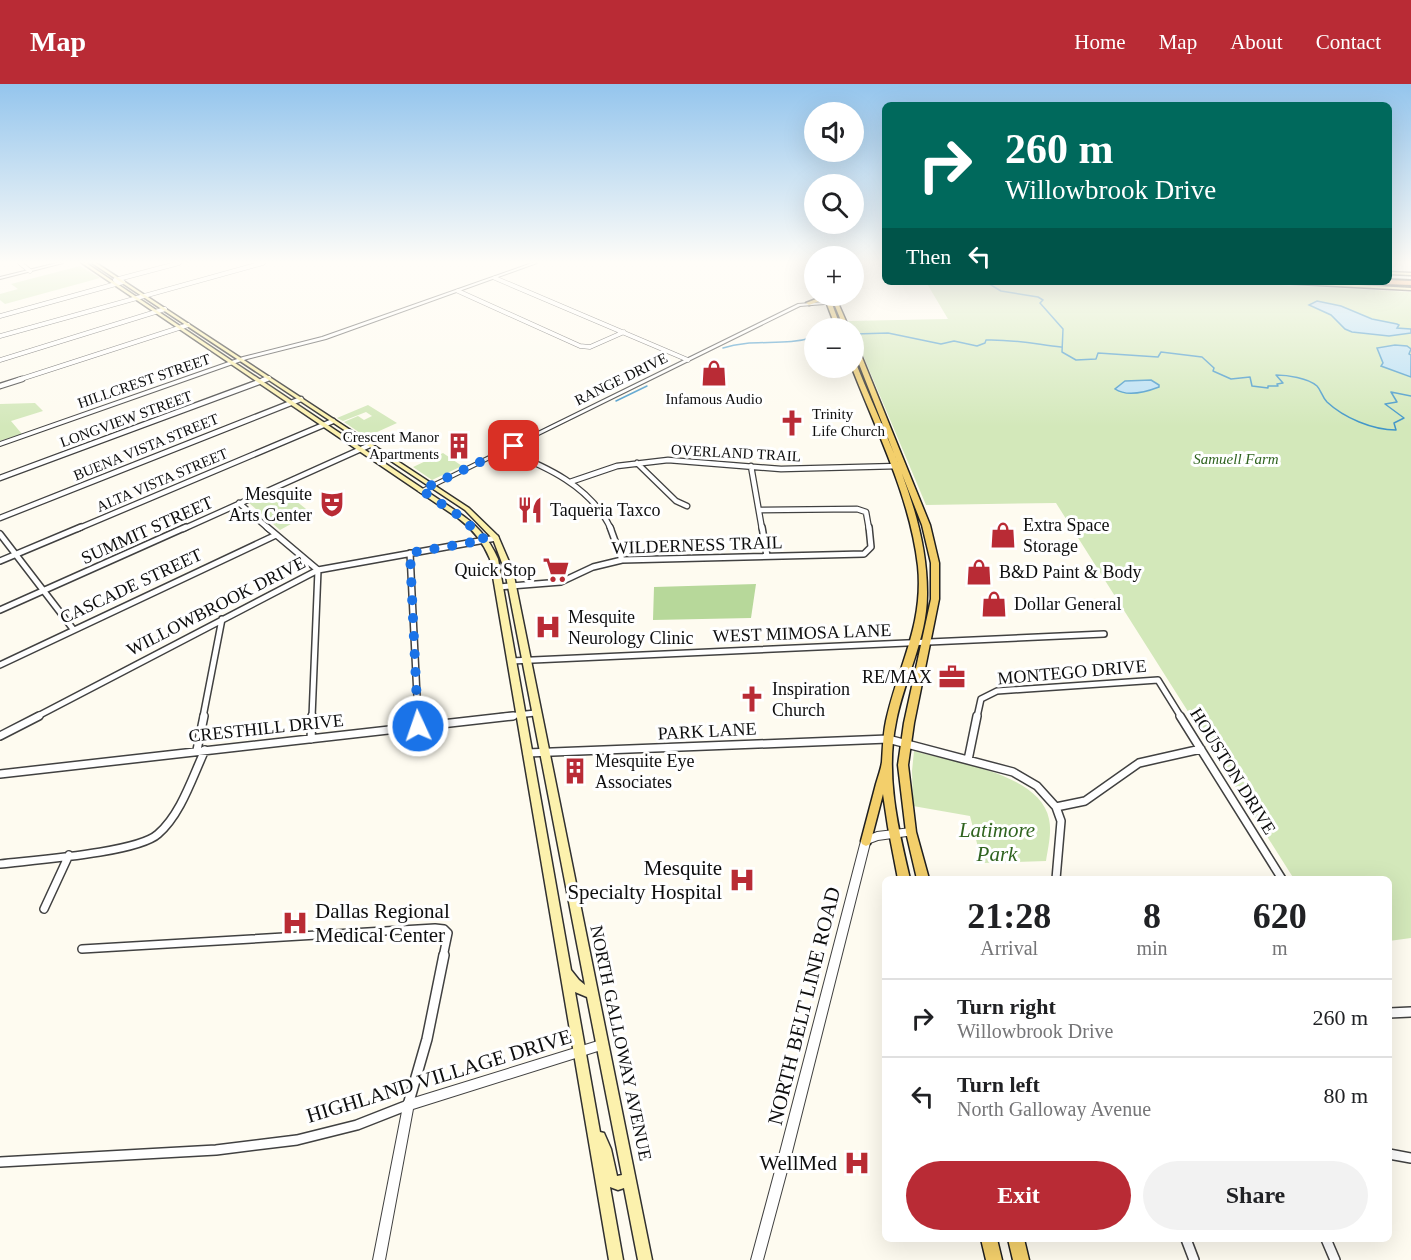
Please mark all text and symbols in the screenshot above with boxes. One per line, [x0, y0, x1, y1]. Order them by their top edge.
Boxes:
text: Map [30, 26, 86, 57]
text: Home [1074, 30, 1126, 54]
text: Map [1159, 30, 1197, 54]
text: About [1230, 30, 1283, 54]
text: Contact [1316, 30, 1381, 54]
map controls [804, 102, 864, 378]
button: sound [804, 102, 864, 162]
icon: right [906, 126, 984, 204]
text: 260 m [1005, 126, 1114, 172]
button: search [804, 174, 864, 234]
text: Willowbrook Drive [1005, 175, 1216, 205]
icon: left [963, 240, 996, 273]
text: Then [906, 244, 951, 269]
button: + [804, 246, 864, 306]
button: − [804, 318, 864, 378]
street label: RANGE DRIVE [572, 350, 670, 408]
street label: HILLCREST STREET [76, 351, 212, 411]
shop icon: Infamous Audio [699, 358, 729, 388]
street label: LONGVIEW STREET [58, 388, 194, 450]
place label: Infamous Audio [665, 391, 763, 407]
place label: Trinity Life Church [812, 406, 885, 439]
church icon: Trinity Life Church [777, 408, 807, 438]
street label: BUENA VISTA STREET [71, 411, 221, 483]
pin [488, 420, 539, 471]
place label: Crescent Manor Apartments [343, 429, 439, 462]
icon: arrive [497, 429, 530, 462]
building icon: Crescent Manor Apartments [444, 431, 474, 461]
street label: OVERLAND TRAIL [671, 442, 801, 464]
street label: ALTA VISTA STREET [94, 445, 230, 515]
park label: Samuell Farm [1193, 451, 1279, 467]
place label: Mesquite Arts Center [229, 484, 312, 525]
theatre icon: Mesquite Arts Center [317, 489, 347, 519]
street label: SUMMIT STREET [78, 492, 216, 568]
restaurant icon: Taqueria Taxco [515, 495, 545, 525]
place label: Taqueria Taxco [550, 500, 661, 520]
place label: Extra Space Storage [1023, 515, 1109, 556]
shop icon: Extra Space Storage [988, 520, 1018, 550]
street label: WILDERNESS TRAIL [611, 532, 783, 558]
street label: CASCADE STREET [57, 544, 205, 628]
street label: WILLOWBROOK DRIVE [123, 552, 309, 660]
supermarket icon: Quick Stop [541, 555, 571, 585]
shop icon: B&D Paint & Body [964, 557, 994, 587]
place label: Quick Stop [454, 560, 536, 580]
place label: B&D Paint & Body [999, 562, 1142, 582]
shop icon: Dollar General [979, 589, 1009, 619]
place label: Dollar General [1014, 594, 1121, 614]
place label: Mesquite Neurology Clinic [568, 607, 693, 648]
hospital icon: Mesquite Neurology Clinic [533, 612, 563, 642]
street label: WEST MIMOSA LANE [712, 620, 892, 646]
street label: MONTEGO DRIVE [997, 656, 1147, 688]
office icon: RE/MAX [937, 662, 967, 692]
place label: RE/MAX [862, 667, 932, 687]
place label: Inspiration Church [772, 679, 850, 720]
church icon: Inspiration Church [737, 684, 767, 714]
position arrow [386, 694, 450, 758]
street label: HOUSTON DRIVE [1186, 704, 1280, 838]
street label: CRESTHILL DRIVE [187, 710, 345, 746]
street label: PARK LANE [657, 718, 757, 744]
place label: Mesquite Eye Associates [595, 751, 694, 792]
building icon: Mesquite Eye Associates [560, 756, 590, 786]
park label: Latimore Park [958, 818, 1035, 866]
place label: Mesquite Specialty Hospital [567, 856, 722, 904]
hospital icon: Mesquite Specialty Hospital [727, 865, 757, 895]
street label: NORTH BELT LINE ROAD [763, 885, 845, 1127]
text: 21:28 [967, 896, 1051, 936]
text: 8 [1143, 896, 1161, 936]
text: 620 [1253, 896, 1307, 936]
place label: Dallas Regional Medical Center [315, 899, 450, 947]
hospital icon: Dallas Regional Medical Center [280, 908, 310, 938]
street label: NORTH GALLOWAY AVENUE [586, 923, 656, 1163]
text: Arrival [980, 937, 1038, 959]
text: min [1136, 937, 1168, 959]
text: m [1272, 937, 1288, 959]
text: Turn right [957, 994, 1056, 1019]
icon: right [906, 1002, 939, 1035]
text: 260 m [1312, 1005, 1368, 1030]
text: Willowbrook Drive [957, 1020, 1113, 1042]
street label: HIGHLAND VILLAGE DRIVE [303, 1024, 575, 1128]
text: Turn left [957, 1072, 1040, 1097]
icon: left [906, 1080, 939, 1113]
text: 80 m [1323, 1083, 1368, 1108]
text: North Galloway Avenue [957, 1098, 1151, 1120]
hospital icon: WellMed [842, 1148, 872, 1178]
place label: WellMed [759, 1151, 837, 1175]
button: Exit [906, 1161, 1131, 1230]
button: Share [1143, 1161, 1368, 1230]

